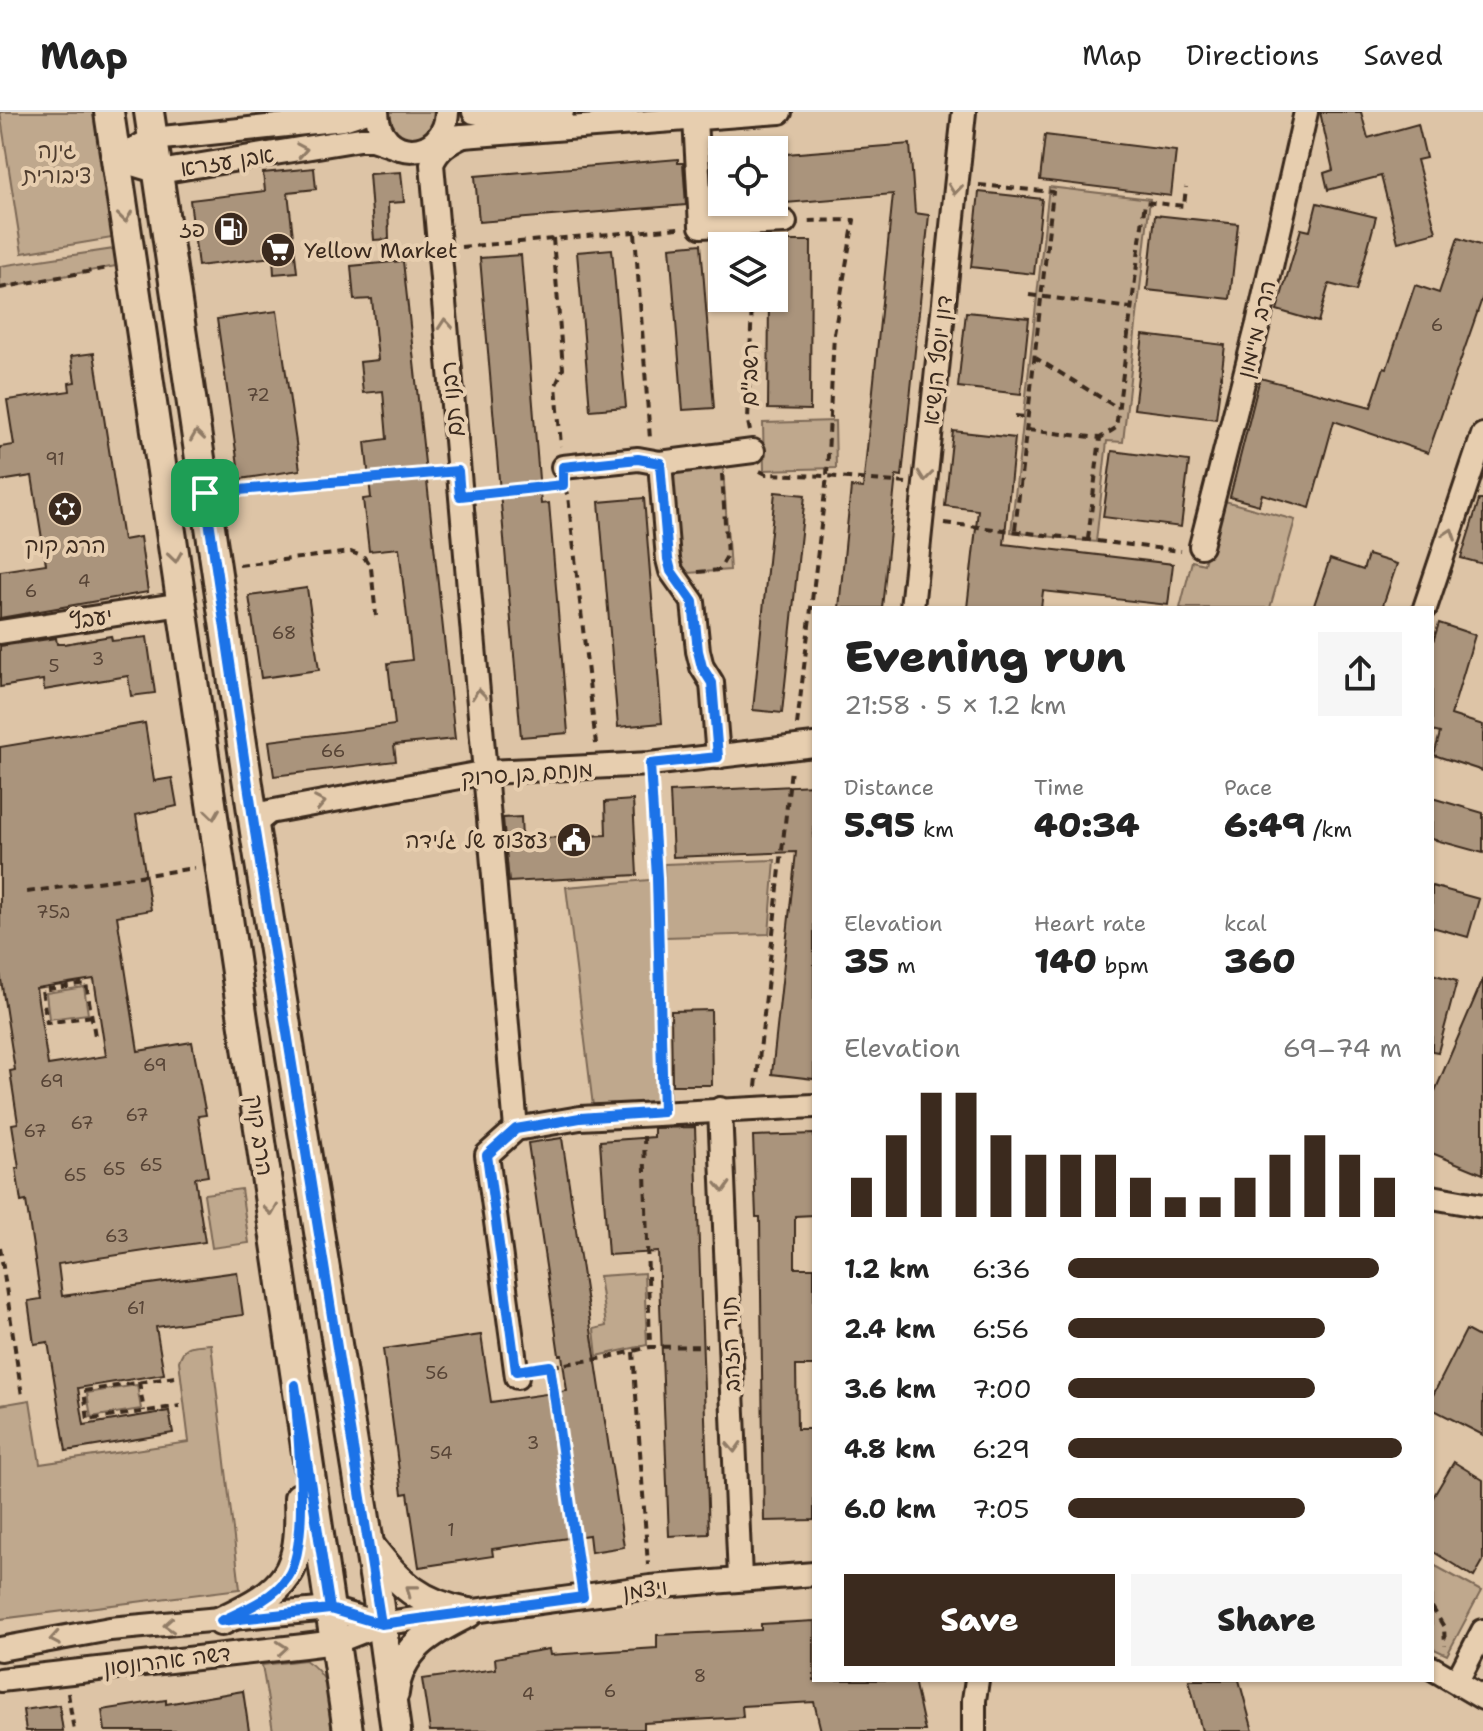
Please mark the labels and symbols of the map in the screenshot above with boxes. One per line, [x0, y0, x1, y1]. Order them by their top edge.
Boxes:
park label: גינה ציבורית [22, 136, 91, 190]
street label: אבן עזרא [178, 140, 276, 183]
one-way arrow [296, 142, 309, 159]
one-way arrow [947, 183, 964, 196]
one-way arrow [116, 210, 133, 224]
fuel station icon: פז [212, 210, 250, 248]
place label: פז [179, 215, 205, 244]
supermarket icon: Yellow Market [259, 231, 297, 269]
place label: Yellow Market [304, 236, 458, 265]
street label: הרב מיימון [1230, 277, 1283, 381]
street label: דון יוסף הנשיא [916, 294, 959, 426]
house number: 6 [1431, 313, 1443, 337]
one-way arrow [437, 317, 454, 330]
street label: רשב"ם [734, 343, 765, 407]
street label: רבנו תם [434, 360, 469, 438]
house number: 72 [246, 383, 270, 407]
one-way arrow [189, 429, 206, 443]
house number: 91 [45, 447, 65, 471]
pin [171, 459, 239, 527]
one-way arrow [917, 470, 934, 483]
synagogue icon: הרב קוק [46, 490, 84, 528]
one-way arrow [1440, 528, 1456, 542]
place label: הרב קוק [24, 531, 106, 560]
one-way arrow [166, 550, 183, 564]
house number: 4 [78, 569, 90, 593]
house number: 6 [25, 579, 37, 603]
street label: יעבץ [68, 601, 114, 636]
house number: 68 [272, 621, 296, 645]
house number: 3 [92, 647, 104, 671]
house number: 5 [48, 654, 60, 678]
one-way arrow [471, 687, 488, 700]
house number: 66 [321, 739, 345, 763]
street label: מנחם בן סרוק [460, 754, 594, 793]
one-way arrow [313, 795, 326, 812]
one-way arrow [204, 807, 221, 821]
public building icon: צעצוע של גלידה [555, 821, 593, 859]
place label: צעצוע של גלידה [405, 826, 548, 855]
house number: 75ב [36, 900, 70, 924]
house number: 69 [143, 1053, 167, 1077]
house number: 69 [40, 1069, 64, 1093]
street label: הרב קוק [239, 1093, 280, 1178]
house number: 67 [125, 1103, 149, 1127]
house number: 67 [70, 1111, 94, 1135]
house number: 67 [23, 1119, 47, 1143]
house number: 65 [140, 1153, 162, 1177]
house number: 65 [103, 1157, 125, 1181]
house number: 65 [64, 1163, 86, 1187]
one-way arrow [715, 1181, 732, 1194]
one-way arrow [262, 1203, 279, 1217]
house number: 63 [105, 1224, 129, 1248]
street label: תור הזהב [714, 1295, 747, 1392]
house number: 61 [127, 1296, 145, 1320]
house number: 56 [425, 1361, 449, 1385]
house number: 3 [527, 1431, 539, 1455]
house number: 54 [429, 1441, 453, 1465]
one-way arrow [726, 1441, 743, 1454]
house number: 1 [447, 1518, 455, 1542]
street label: ויצמן [621, 1572, 669, 1607]
one-way arrow [405, 1585, 420, 1599]
one-way arrow [162, 1616, 175, 1633]
one-way arrow [48, 1630, 62, 1647]
street label: דשה אהרונסון [102, 1638, 232, 1683]
one-way arrow [276, 1640, 289, 1657]
house number: 8 [694, 1664, 706, 1688]
house number: 6 [604, 1679, 616, 1703]
house number: 4 [522, 1682, 534, 1706]

